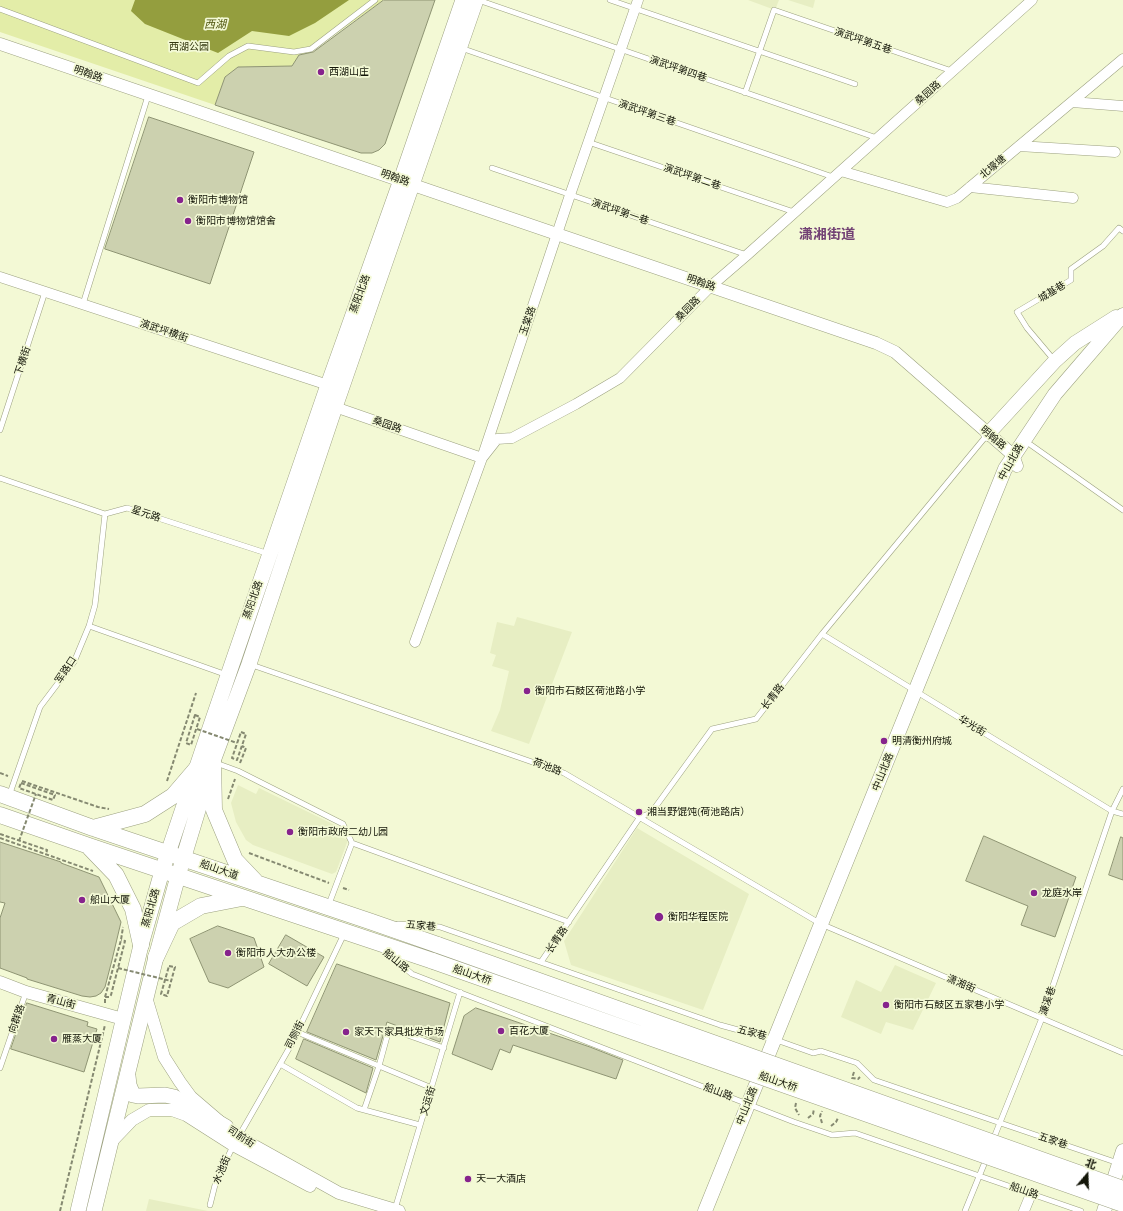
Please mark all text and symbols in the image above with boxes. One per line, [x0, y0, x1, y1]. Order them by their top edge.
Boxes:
water label: 西湖 [204, 18, 226, 32]
street label: 演武坪第五巷 [833, 26, 893, 56]
park label: 西湖公园 [169, 41, 209, 53]
street label: 演武坪第四巷 [648, 54, 708, 84]
street label: 明翰路 [72, 63, 104, 85]
place label: 西湖山庄 [329, 66, 369, 78]
marker: 西湖山庄 [316, 67, 326, 77]
street label: 桑园路 [913, 79, 943, 107]
street label: 演武坪第三巷 [617, 98, 677, 128]
street label: 北壕塘 [978, 153, 1008, 181]
street label: 演武坪第二巷 [662, 162, 722, 192]
street label: 明翰路 [379, 167, 411, 189]
place label: 衡阳市博物馆 [188, 194, 248, 206]
marker: 衡阳市博物馆 [175, 195, 185, 205]
street label: 演武坪第一巷 [590, 197, 650, 227]
place label: 衡阳市博物馆馆舍 [196, 215, 276, 227]
marker: 衡阳市博物馆馆舍 [183, 216, 193, 226]
district label: 潇湘街道 [799, 227, 855, 243]
street label: 明翰路 [685, 272, 717, 294]
street label: 蒸阳北路 [348, 273, 372, 315]
street label: 城基巷 [1036, 279, 1068, 305]
street label: 桑园路 [673, 294, 703, 324]
street label: 玉棠路 [517, 305, 539, 337]
street label: 演武坪横街 [138, 318, 190, 344]
street label: 下横街 [13, 345, 33, 377]
street label: 桑园路 [371, 414, 403, 436]
street label: 明翰路 [978, 424, 1008, 452]
street label: 中山北路 [996, 442, 1026, 482]
street label: 星元路 [130, 504, 162, 524]
street label: 蒸阳北路 [241, 579, 265, 621]
street label: 军路口 [53, 654, 79, 686]
street label: 长青路 [759, 681, 787, 713]
place label: 衡阳市石鼓区荷池路小学 [535, 685, 645, 697]
marker: 衡阳市石鼓区荷池路小学 [522, 686, 532, 696]
street label: 华光街 [956, 713, 988, 739]
place label: 明清衡州府城 [892, 735, 952, 747]
marker: 明清衡州府城 [879, 736, 889, 746]
street label: 中山北路 [870, 751, 896, 793]
street label: 荷池路 [531, 756, 563, 778]
place label: 湘当野馄饨(荷池路店） [647, 806, 750, 818]
marker: 湘当野馄饨(荷池路店） [634, 807, 644, 817]
place label: 衡阳市政府二幼儿园 [298, 826, 388, 838]
marker: 衡阳市政府二幼儿园 [285, 827, 295, 837]
street label: 船山大道 [198, 858, 240, 882]
street label: 蒸阳北路 [140, 887, 162, 929]
place label: 龙庭水岸 [1042, 887, 1082, 899]
marker: 龙庭水岸 [1029, 888, 1039, 898]
place label: 船山大厦 [90, 894, 130, 906]
marker: 船山大厦 [77, 895, 87, 905]
marker: 衡阳华程医院 [653, 911, 665, 923]
place label: 衡阳华程医院 [668, 911, 728, 923]
street label: 五家巷 [406, 919, 436, 933]
street label: 长青路 [544, 924, 570, 956]
place label: 衡阳市人大办公楼 [236, 947, 316, 959]
street label: 船山路 [381, 947, 411, 975]
marker: 衡阳市人大办公楼 [223, 948, 233, 958]
street label: 船山大桥 [451, 963, 493, 987]
street label: 潇湘街 [945, 973, 977, 995]
street label: 濂溪巷 [1037, 985, 1059, 1017]
street label: 青山街 [45, 992, 77, 1012]
place label: 衡阳市石鼓区五家巷小学 [894, 999, 1004, 1011]
marker: 衡阳市石鼓区五家巷小学 [881, 1000, 891, 1010]
street label: 向群路 [6, 1003, 28, 1035]
street label: 司侧街 [283, 1019, 307, 1051]
street label: 五家巷 [736, 1023, 768, 1043]
place label: 百花大厦 [509, 1025, 549, 1037]
place label: 家天下家具批发市场 [354, 1026, 444, 1038]
marker: 百花大厦 [496, 1026, 506, 1036]
marker: 家天下家具批发市场 [341, 1027, 351, 1037]
place label: 雁蒸大厦 [62, 1033, 102, 1045]
marker: 雁蒸大厦 [49, 1034, 59, 1044]
street label: 船山大桥 [757, 1070, 799, 1094]
street label: 船山路 [702, 1081, 734, 1103]
street label: 文运街 [418, 1085, 438, 1117]
street label: 中山北路 [734, 1085, 760, 1127]
street label: 司前街 [225, 1124, 257, 1150]
street label: 五家巷 [1037, 1131, 1069, 1151]
street label: 水池街 [211, 1154, 233, 1186]
north arrow [1067, 1155, 1107, 1195]
text: 北 [1083, 1155, 1098, 1172]
place label: 天一大酒店 [476, 1173, 526, 1185]
marker: 天一大酒店 [463, 1174, 473, 1184]
street label: 船山路 [1008, 1180, 1040, 1202]

